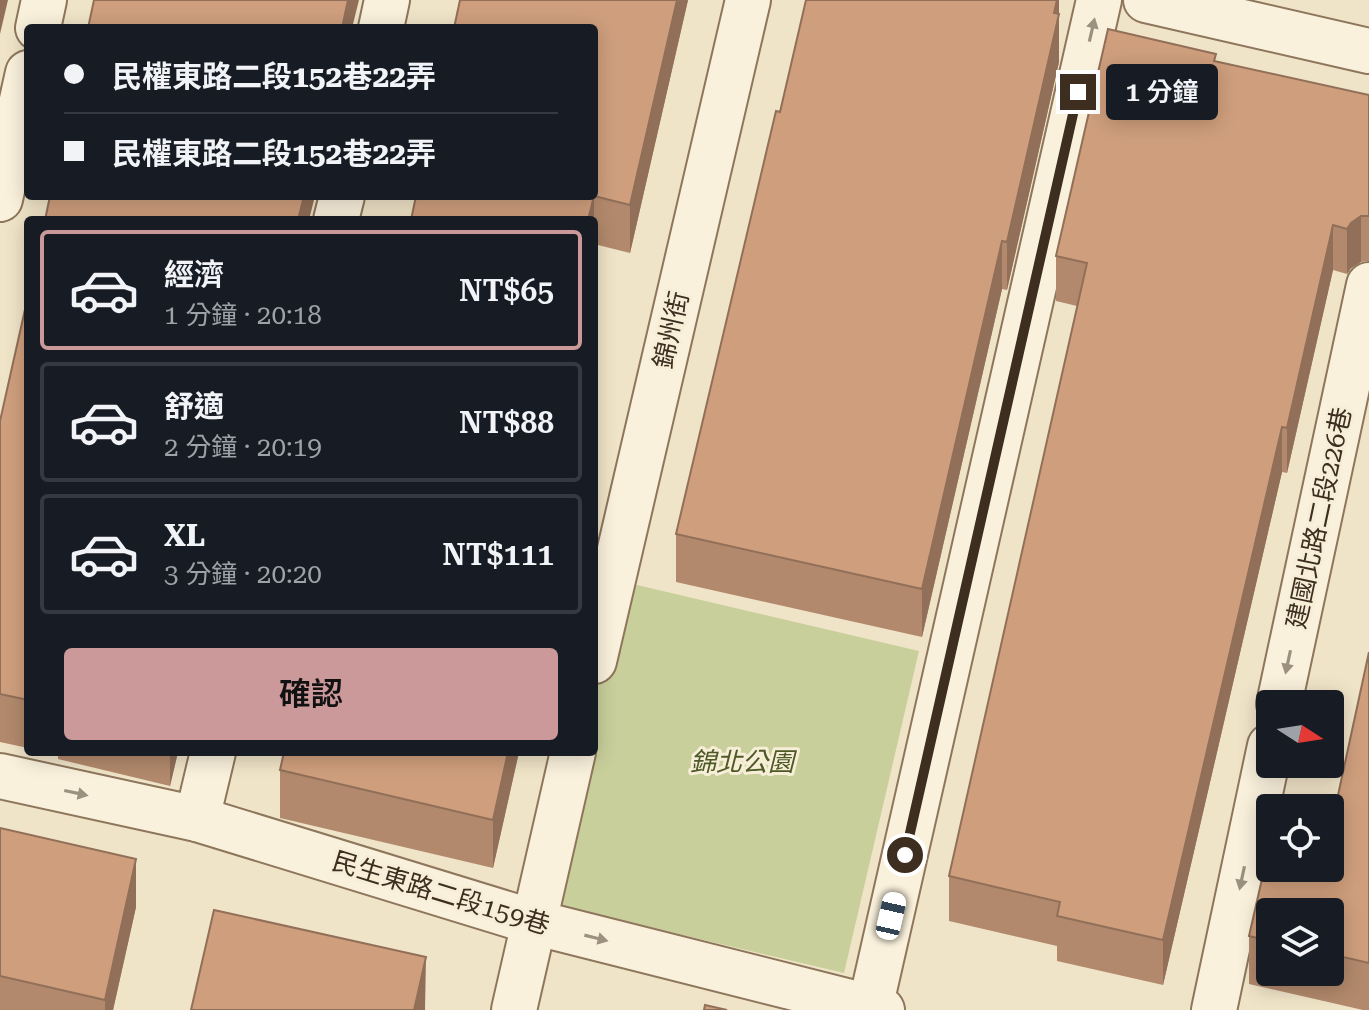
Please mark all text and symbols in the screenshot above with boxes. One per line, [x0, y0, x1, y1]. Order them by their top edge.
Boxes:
one-way arrow [1086, 18, 1099, 43]
text: 民權東路二段152巷22弄 [112, 59, 436, 94]
callout: 1 分鐘 [1106, 64, 1218, 120]
route end [1060, 74, 1096, 110]
text: 1 分鐘 [1125, 77, 1199, 107]
text: 民權東路二段152巷22弄 [112, 136, 436, 171]
icon: car [68, 254, 140, 326]
text: 經濟 [164, 257, 224, 292]
text: NT$65 [459, 273, 554, 308]
street label: 錦州街 [648, 289, 694, 371]
text: 1 分鐘 · 20:18 [164, 300, 322, 330]
icon: car [68, 386, 140, 458]
text: 舒適 [164, 389, 224, 424]
text: NT$88 [459, 405, 554, 440]
street label: 建國北路二段226巷 [1281, 405, 1357, 631]
text: 2 分鐘 · 20:19 [164, 432, 322, 462]
icon: car [68, 518, 140, 590]
text: XL [164, 518, 205, 553]
text: NT$111 [442, 537, 554, 572]
text: 3 分鐘 · 20:20 [164, 559, 322, 589]
button: 確認 [64, 648, 558, 740]
one-way arrow [1281, 650, 1294, 675]
north arrow [1256, 690, 1344, 778]
map controls [1256, 690, 1344, 986]
park label: 錦北公園 [690, 747, 798, 777]
one-way arrow [64, 787, 89, 800]
button: locate [1256, 794, 1344, 882]
route start [887, 837, 923, 873]
street label: 民生東路二段159巷 [329, 846, 553, 940]
one-way arrow [1235, 865, 1248, 890]
car [874, 890, 908, 942]
button: layers [1256, 898, 1344, 986]
one-way arrow [584, 932, 609, 944]

